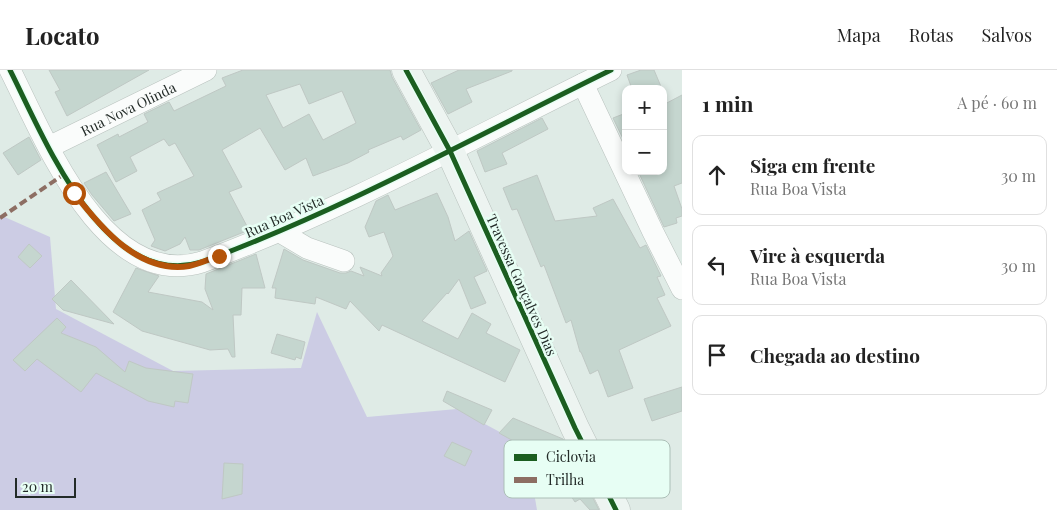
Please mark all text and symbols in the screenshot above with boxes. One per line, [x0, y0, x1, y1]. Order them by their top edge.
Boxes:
text: Locato [25, 19, 99, 51]
text: Mapa [837, 23, 881, 47]
text: Rotas [909, 23, 954, 47]
text: Salvos [982, 23, 1032, 47]
street label: Rua Nova Olinda [77, 77, 179, 140]
map controls [622, 85, 667, 175]
button: + [622, 85, 667, 130]
text: 1 min [702, 89, 753, 117]
text: A pé · 60 m [957, 92, 1037, 113]
button: − [622, 130, 667, 175]
text: Siga em frente [750, 152, 875, 178]
icon: ahead [703, 161, 731, 189]
text: 30 m [1001, 165, 1036, 186]
text: Rua Boa Vista [750, 178, 846, 199]
route start [63, 182, 86, 205]
street label: Rua Boa Vista [242, 190, 326, 242]
street label: Travessa Gonçalves Dias [482, 211, 562, 359]
text: Vire à esquerda [750, 242, 885, 268]
route end [208, 245, 231, 268]
icon: left [703, 251, 731, 279]
text: 30 m [1001, 255, 1036, 276]
text: Rua Boa Vista [750, 268, 846, 289]
icon: arrive [703, 341, 731, 369]
text: Chegada ao destino [750, 342, 920, 368]
legend [504, 440, 670, 498]
text: Ciclovia [546, 447, 596, 466]
text: Trilha [546, 470, 584, 489]
scale bar [15, 475, 76, 498]
text: 20 m [22, 477, 53, 496]

